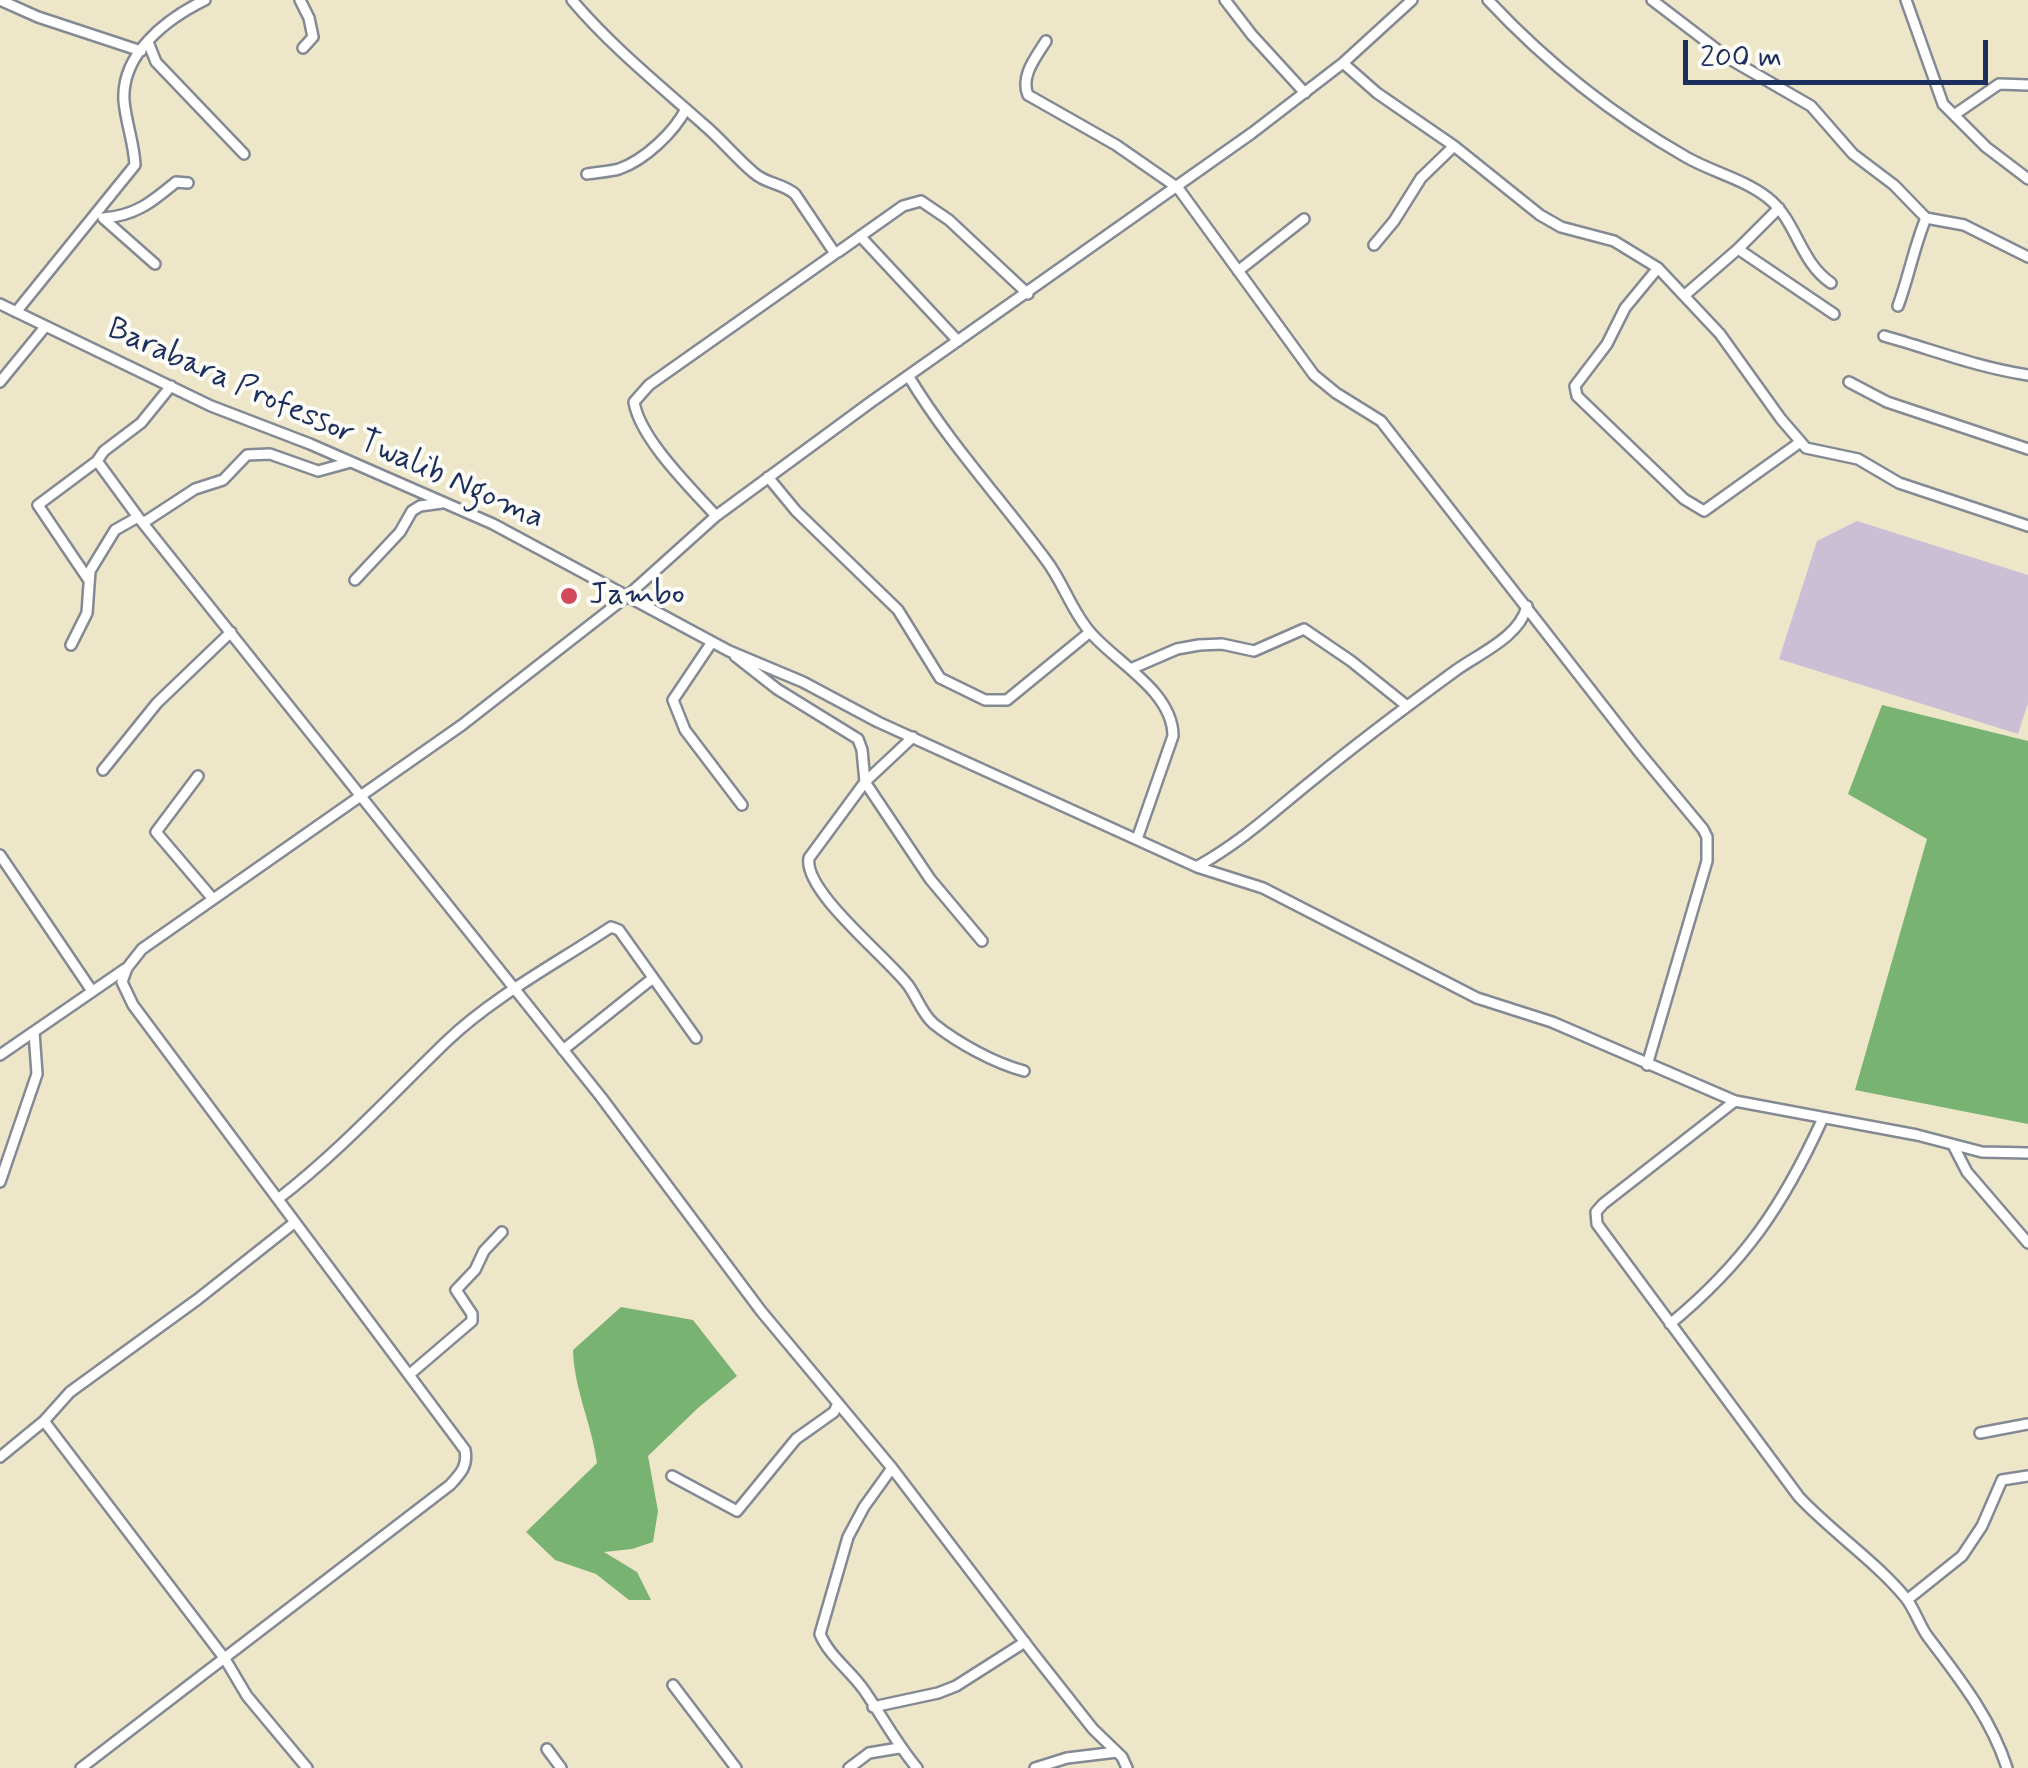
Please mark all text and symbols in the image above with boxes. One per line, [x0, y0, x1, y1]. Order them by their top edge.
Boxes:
scale bar [1688, 20, 1993, 82]
text: 200 m [1700, 38, 1782, 77]
street label: Barabara Professor Twalib Ngoma [101, 311, 549, 539]
place label: Jambo [589, 577, 685, 615]
marker: Jambo [558, 585, 580, 607]

